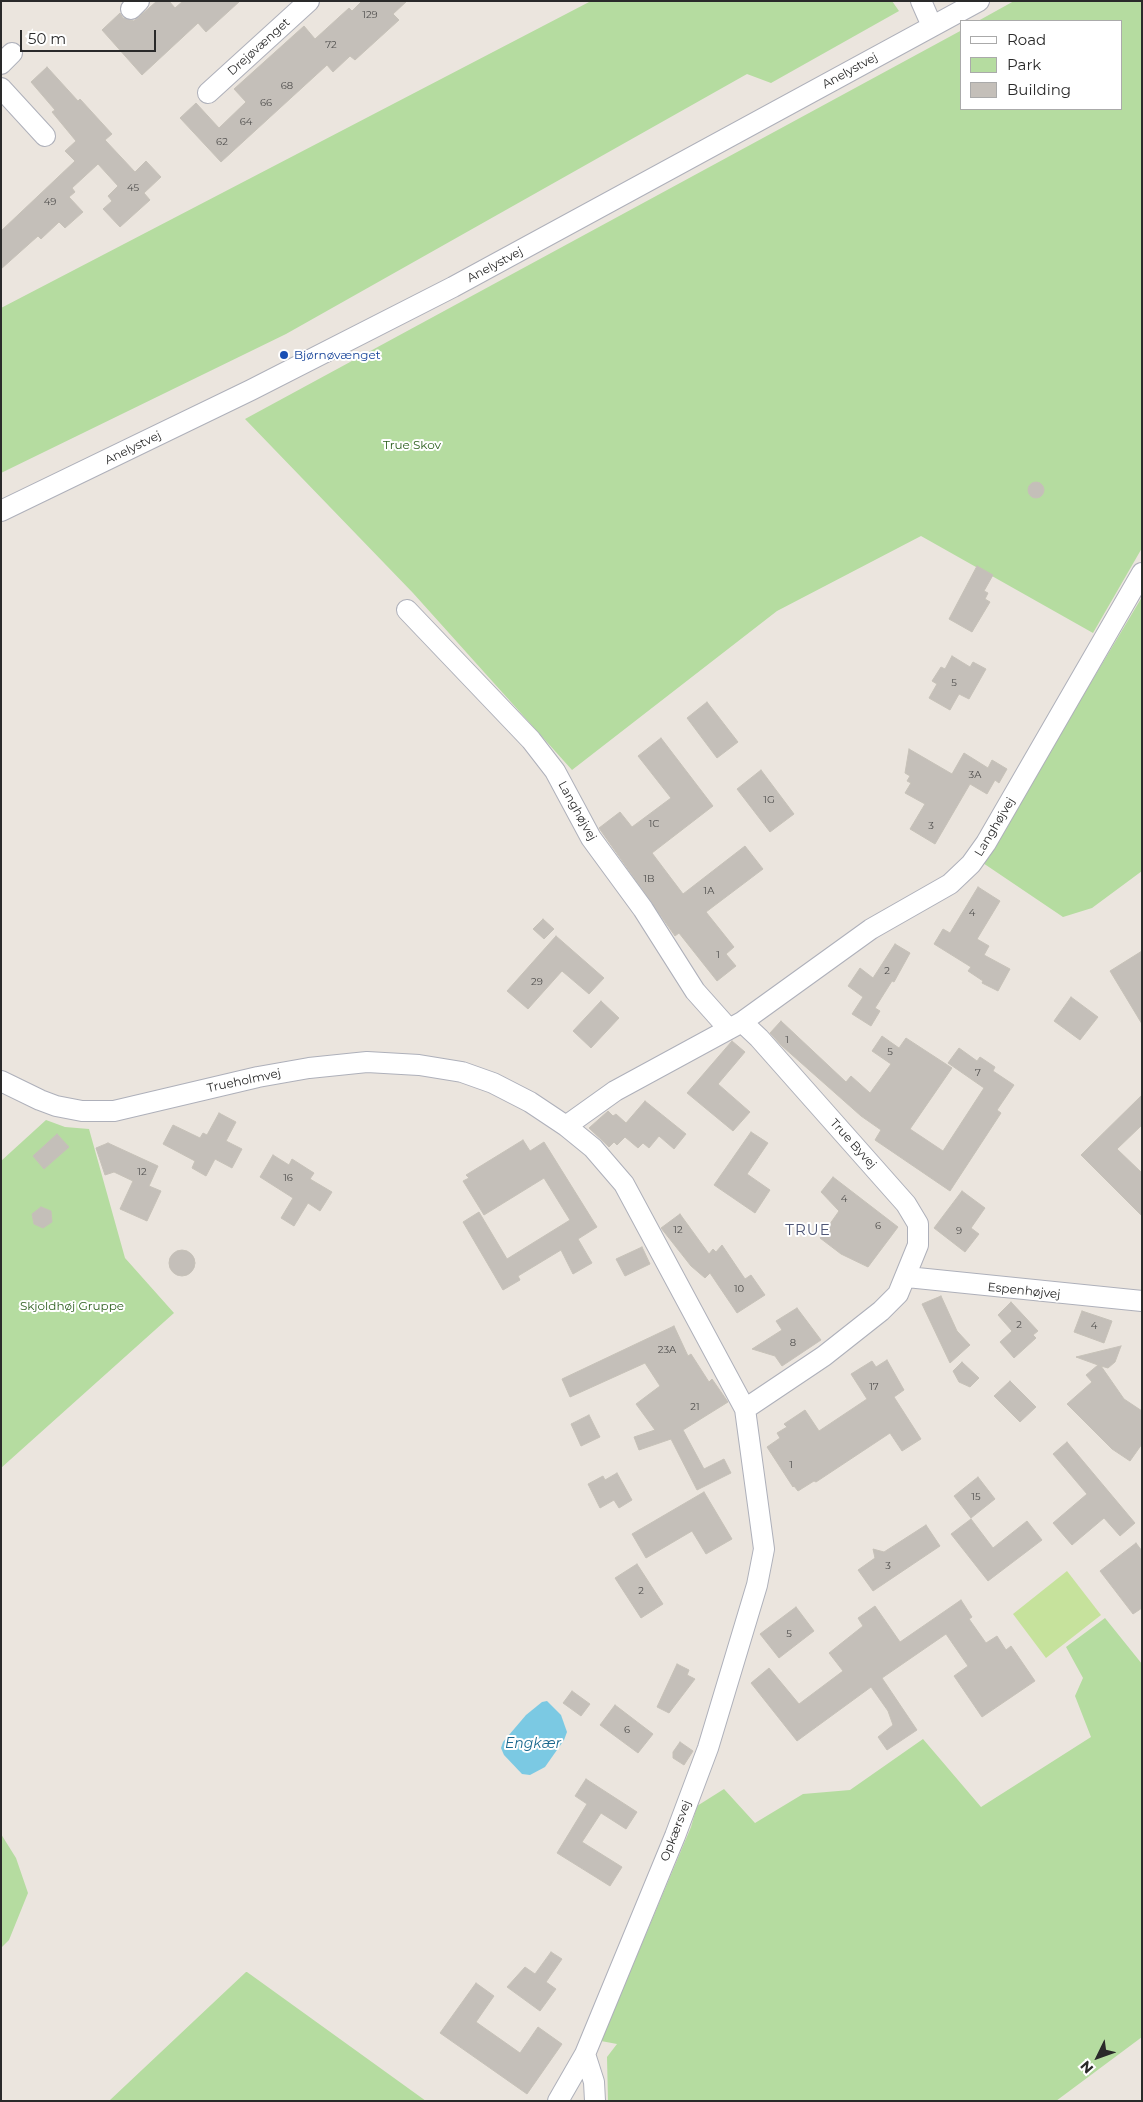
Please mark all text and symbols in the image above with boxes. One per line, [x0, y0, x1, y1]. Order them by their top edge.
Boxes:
house number: 129 [362, 9, 378, 21]
street label: Drejøvænget [225, 15, 293, 79]
scale bar [22, 20, 159, 52]
legend [960, 20, 1123, 110]
text: 50 m [28, 29, 66, 48]
text: Road [1007, 30, 1046, 49]
house number: 72 [325, 39, 337, 51]
street label: Anelystvej [820, 50, 880, 92]
text: Park [1007, 55, 1041, 74]
house number: 68 [281, 80, 293, 92]
text: Building [1007, 80, 1071, 99]
house number: 66 [260, 97, 272, 109]
house number: 64 [240, 116, 252, 128]
house number: 62 [216, 136, 228, 148]
house number: 45 [127, 182, 139, 194]
house number: 49 [44, 196, 56, 208]
street label: Anelystvej [465, 244, 525, 286]
place label: Bjørnøvænget [294, 348, 381, 362]
marker: Bjørnøvænget [278, 349, 290, 361]
street label: Anelystvej [102, 428, 164, 468]
park label: True Skov [383, 438, 441, 452]
house number: 5 [951, 677, 957, 689]
house number: 3A [969, 769, 981, 781]
street label: Langhøjvej [555, 779, 599, 843]
house number: 1G [763, 794, 775, 806]
street label: Langhøjvej [972, 795, 1018, 859]
house number: 1C [649, 818, 659, 830]
house number: 3 [928, 820, 934, 832]
house number: 1B [643, 873, 655, 885]
house number: 1A [704, 885, 714, 897]
house number: 4 [969, 907, 975, 919]
house number: 1 [716, 949, 720, 961]
house number: 2 [884, 965, 890, 977]
house number: 29 [531, 976, 543, 988]
house number: 1 [785, 1034, 789, 1046]
house number: 5 [887, 1046, 893, 1058]
street label: Trueholmvej [206, 1066, 282, 1096]
house number: 7 [975, 1067, 981, 1079]
street label: True Byvej [827, 1116, 879, 1172]
house number: 12 [137, 1166, 147, 1178]
house number: 16 [283, 1172, 293, 1184]
house number: 4 [841, 1193, 847, 1205]
house number: 6 [875, 1220, 881, 1232]
district label: TRUE [785, 1222, 831, 1240]
house number: 12 [673, 1224, 683, 1236]
house number: 9 [956, 1225, 962, 1237]
street label: Espenhøjvej [987, 1280, 1061, 1302]
house number: 10 [734, 1283, 744, 1295]
park label: Skjoldhøj Gruppe [20, 1299, 124, 1313]
house number: 2 [1016, 1319, 1022, 1331]
house number: 4 [1091, 1320, 1097, 1332]
house number: 8 [790, 1337, 796, 1349]
house number: 23A [658, 1344, 676, 1356]
house number: 17 [869, 1381, 879, 1393]
house number: 21 [690, 1401, 700, 1413]
house number: 1 [789, 1459, 793, 1471]
house number: 15 [971, 1491, 981, 1503]
house number: 3 [885, 1560, 891, 1572]
house number: 2 [638, 1585, 644, 1597]
house number: 5 [786, 1628, 792, 1640]
house number: 6 [624, 1724, 630, 1736]
water label: Engkær [505, 1736, 561, 1752]
street label: Opkærsvej [658, 1798, 694, 1864]
north arrow [1073, 2032, 1123, 2082]
text: N [1076, 2057, 1097, 2077]

